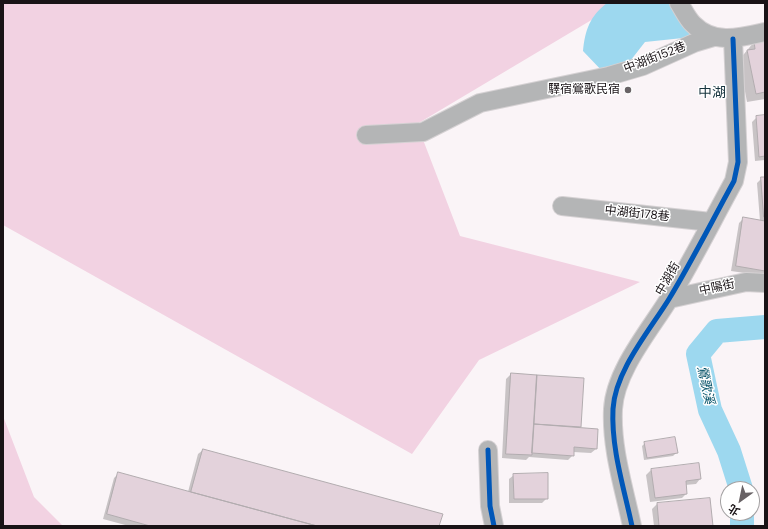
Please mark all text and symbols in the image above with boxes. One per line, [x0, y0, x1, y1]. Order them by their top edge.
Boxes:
street label: 中湖街152巷 [622, 39, 688, 77]
place label: 驛宿鶯歌民宿 [548, 83, 620, 97]
marker: 驛宿鶯歌民宿 [623, 85, 633, 95]
district label: 中湖 [698, 85, 726, 101]
street label: 中湖街178巷 [604, 203, 670, 225]
street label: 中湖街 [653, 260, 683, 298]
street label: 中陽街 [698, 277, 736, 299]
water label: 鶯歌溪 [693, 364, 717, 406]
north arrow [720, 481, 760, 521]
text: 北 [726, 501, 742, 519]

